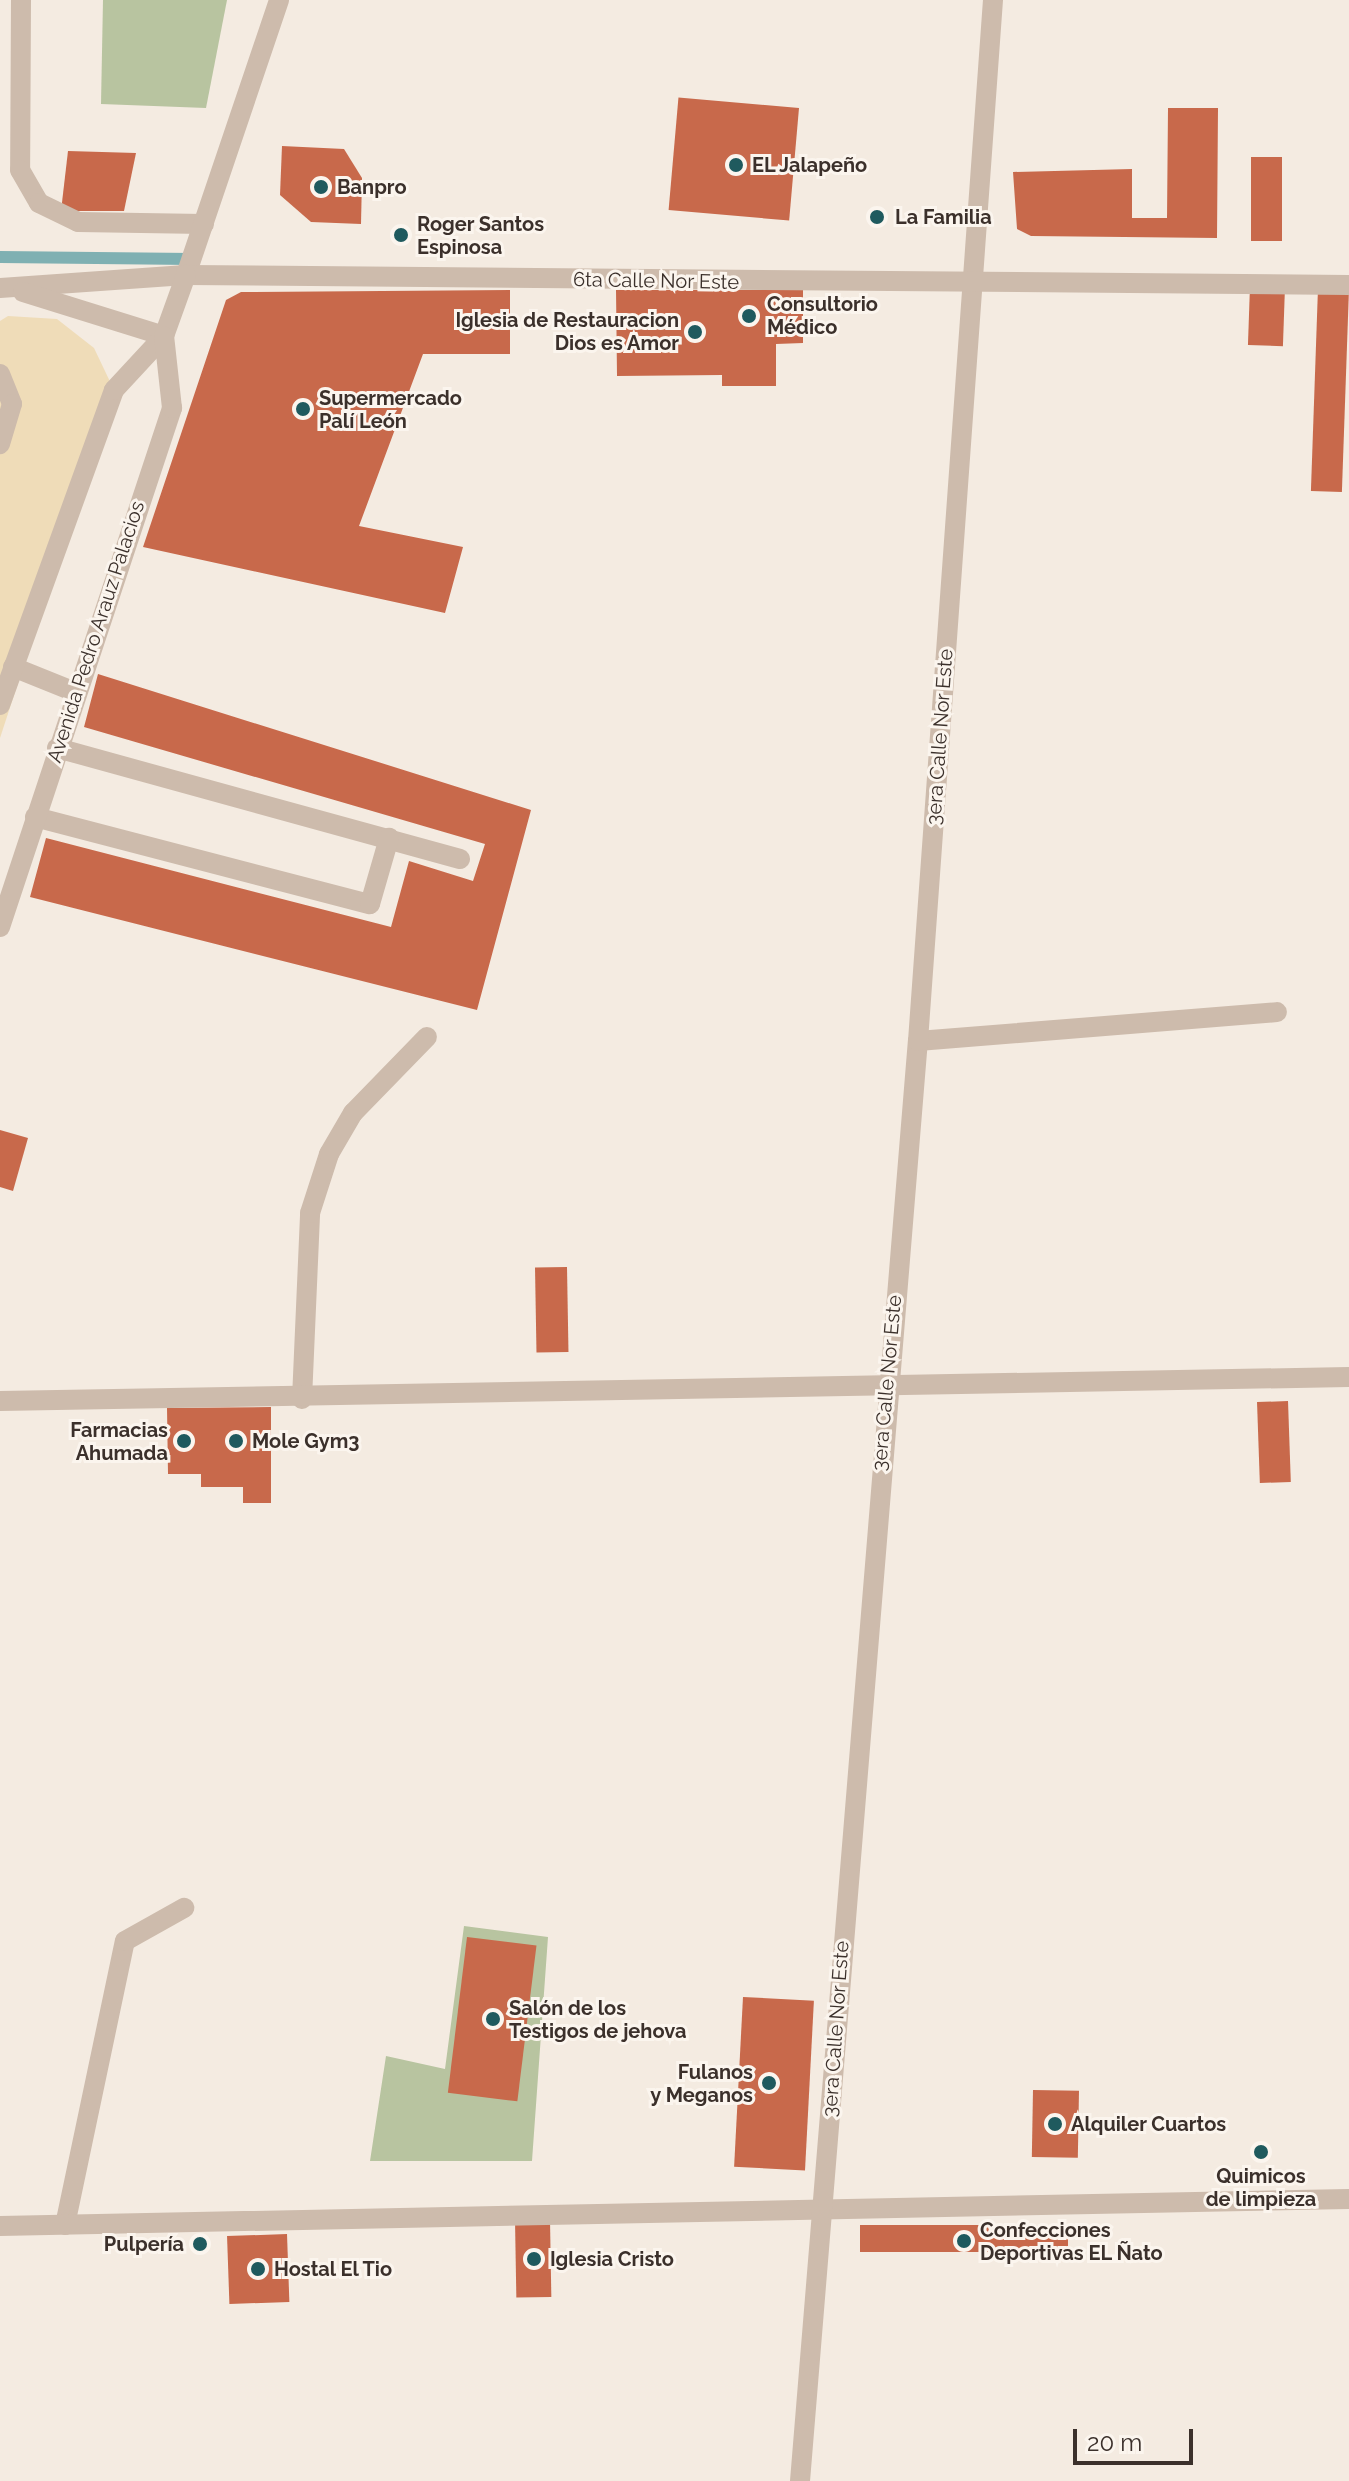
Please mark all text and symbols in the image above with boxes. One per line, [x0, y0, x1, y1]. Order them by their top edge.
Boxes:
place label: EL Jalapeño [752, 153, 868, 177]
marker: EL Jalapeño [727, 156, 745, 174]
place label: Banpro [337, 175, 407, 199]
marker: Banpro [312, 178, 330, 196]
place label: La Familia [895, 205, 992, 229]
marker: La Familia [866, 206, 888, 228]
place label: Roger Santos Espinosa [417, 212, 545, 259]
marker: Roger Santos Espinosa [392, 226, 410, 244]
street label: 6ta Calle Nor Este [573, 268, 739, 294]
place label: Consultorio Médico [767, 292, 878, 339]
marker: Consultorio Médico [738, 305, 760, 327]
place label: Iglesia de Restauracion Dios es Amor [455, 308, 679, 355]
marker: Iglesia de Restauracion Dios es Amor [686, 323, 704, 341]
place label: Supermercado Palí León [319, 386, 462, 433]
marker: Supermercado Palí León [294, 400, 312, 418]
street label: Avenida Pedro Arauz Palacios [42, 498, 150, 766]
street label: 3era Calle Nor Este [922, 648, 958, 826]
street label: 3era Calle Nor Este [867, 1294, 907, 1472]
place label: Farmacias Ahumada [70, 1418, 168, 1465]
place label: Mole Gym3 [252, 1429, 359, 1453]
marker: Farmacias Ahumada [175, 1432, 193, 1450]
marker: Mole Gym3 [227, 1432, 245, 1450]
street label: 3era Calle Nor Este [818, 1940, 854, 2118]
place label: Salón de los Testigos de jehova [509, 1996, 686, 2043]
marker: Salón de los Testigos de jehova [484, 2010, 502, 2028]
place label: Fulanos y Meganos [650, 2060, 753, 2107]
marker: Fulanos y Meganos [760, 2074, 778, 2092]
place label: Alquiler Cuartos [1071, 2112, 1227, 2136]
marker: Alquiler Cuartos [1046, 2115, 1064, 2133]
marker: Quimicos de limpieza [1252, 2143, 1270, 2161]
place label: Quimicos de limpieza [1206, 2164, 1316, 2211]
place label: Confecciones Deportivas EL Ñato [980, 2218, 1163, 2265]
place label: Pulpería [104, 2232, 184, 2256]
marker: Confecciones Deportivas EL Ñato [955, 2232, 973, 2250]
marker: Pulpería [191, 2235, 209, 2253]
place label: Iglesia Cristo [550, 2247, 674, 2271]
marker: Iglesia Cristo [525, 2250, 543, 2268]
place label: Hostal El Tio [274, 2257, 394, 2281]
marker: Hostal El Tio [249, 2260, 267, 2278]
scale bar [1077, 2413, 1197, 2463]
text: 20 m [1087, 2428, 1142, 2457]

